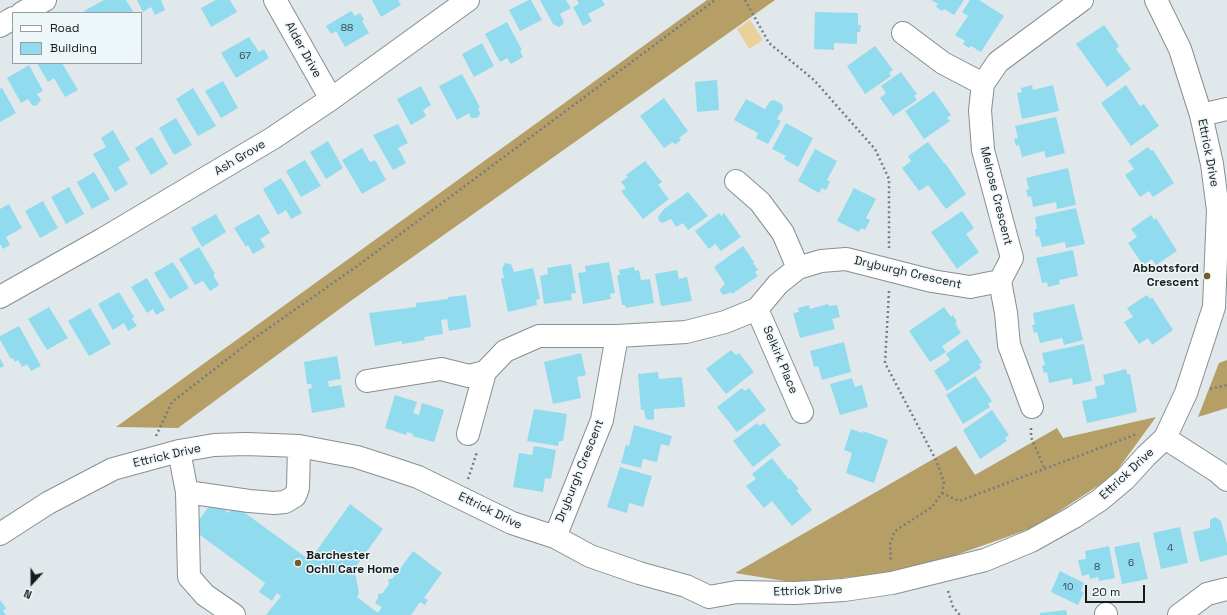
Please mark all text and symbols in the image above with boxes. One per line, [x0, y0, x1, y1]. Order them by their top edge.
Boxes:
legend [12, 12, 142, 64]
text: Road [50, 20, 79, 36]
street label: Alder Drive [282, 20, 324, 80]
house number: 88 [341, 22, 353, 34]
text: Building [50, 40, 97, 56]
house number: 67 [239, 50, 251, 62]
street label: Ettrick Drive [1194, 118, 1222, 188]
street label: Ash Grove [212, 137, 268, 179]
street label: Melrose Crescent [977, 145, 1015, 247]
street label: Dryburgh Crescent [853, 254, 963, 292]
place label: Abbotsford Crescent [1133, 262, 1199, 290]
marker: Abbotsford Crescent [1202, 271, 1212, 281]
street label: Selkirk Place [759, 324, 801, 396]
street label: Dryburgh Crescent [553, 417, 607, 525]
street label: Ettrick Drive [132, 441, 202, 471]
street label: Ettrick Drive [1097, 445, 1157, 503]
street label: Ettrick Drive [456, 489, 524, 533]
house number: 4 [1167, 542, 1173, 554]
place label: Barchester Ochil Care Home [306, 549, 400, 577]
house number: 6 [1128, 557, 1134, 569]
marker: Barchester Ochil Care Home [293, 558, 303, 568]
house number: 8 [1094, 561, 1100, 573]
north arrow [12, 563, 52, 603]
scale bar [1087, 577, 1147, 603]
house number: 10 [1063, 581, 1073, 593]
street label: Ettrick Drive [773, 583, 843, 599]
text: 20 m [1092, 584, 1120, 600]
text: N [22, 586, 34, 602]

